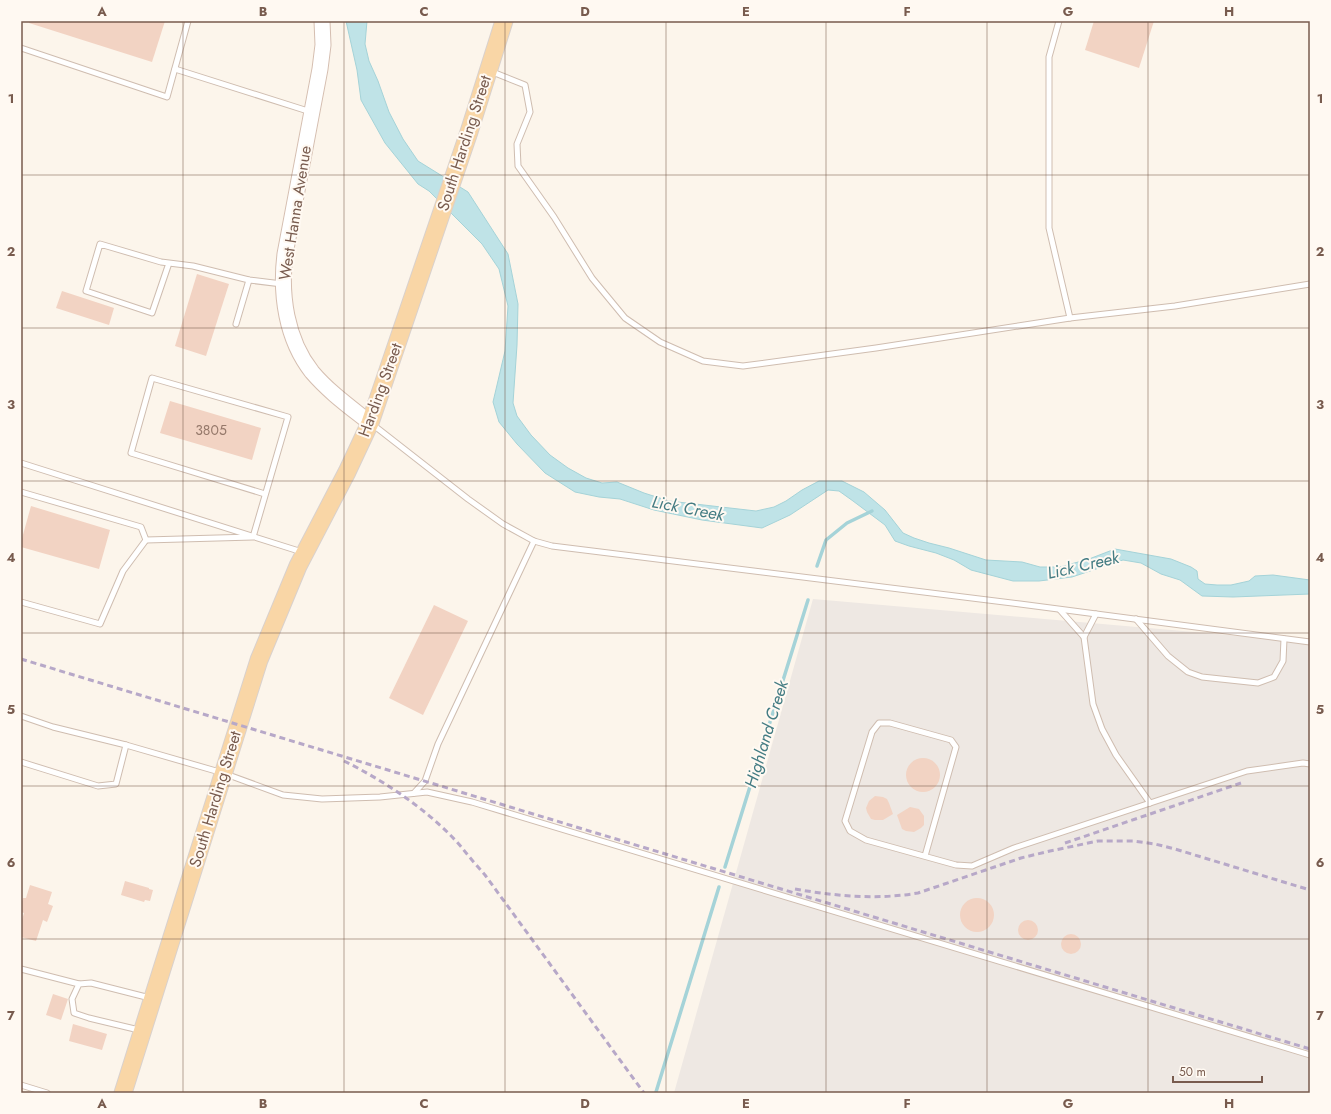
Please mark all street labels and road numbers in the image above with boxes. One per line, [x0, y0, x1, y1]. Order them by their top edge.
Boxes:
street label: South Harding Street [431, 72, 497, 214]
street label: West Hanna Avenue [273, 144, 317, 282]
street label: Harding Street [352, 340, 408, 440]
street label: South Harding Street [183, 728, 247, 870]

